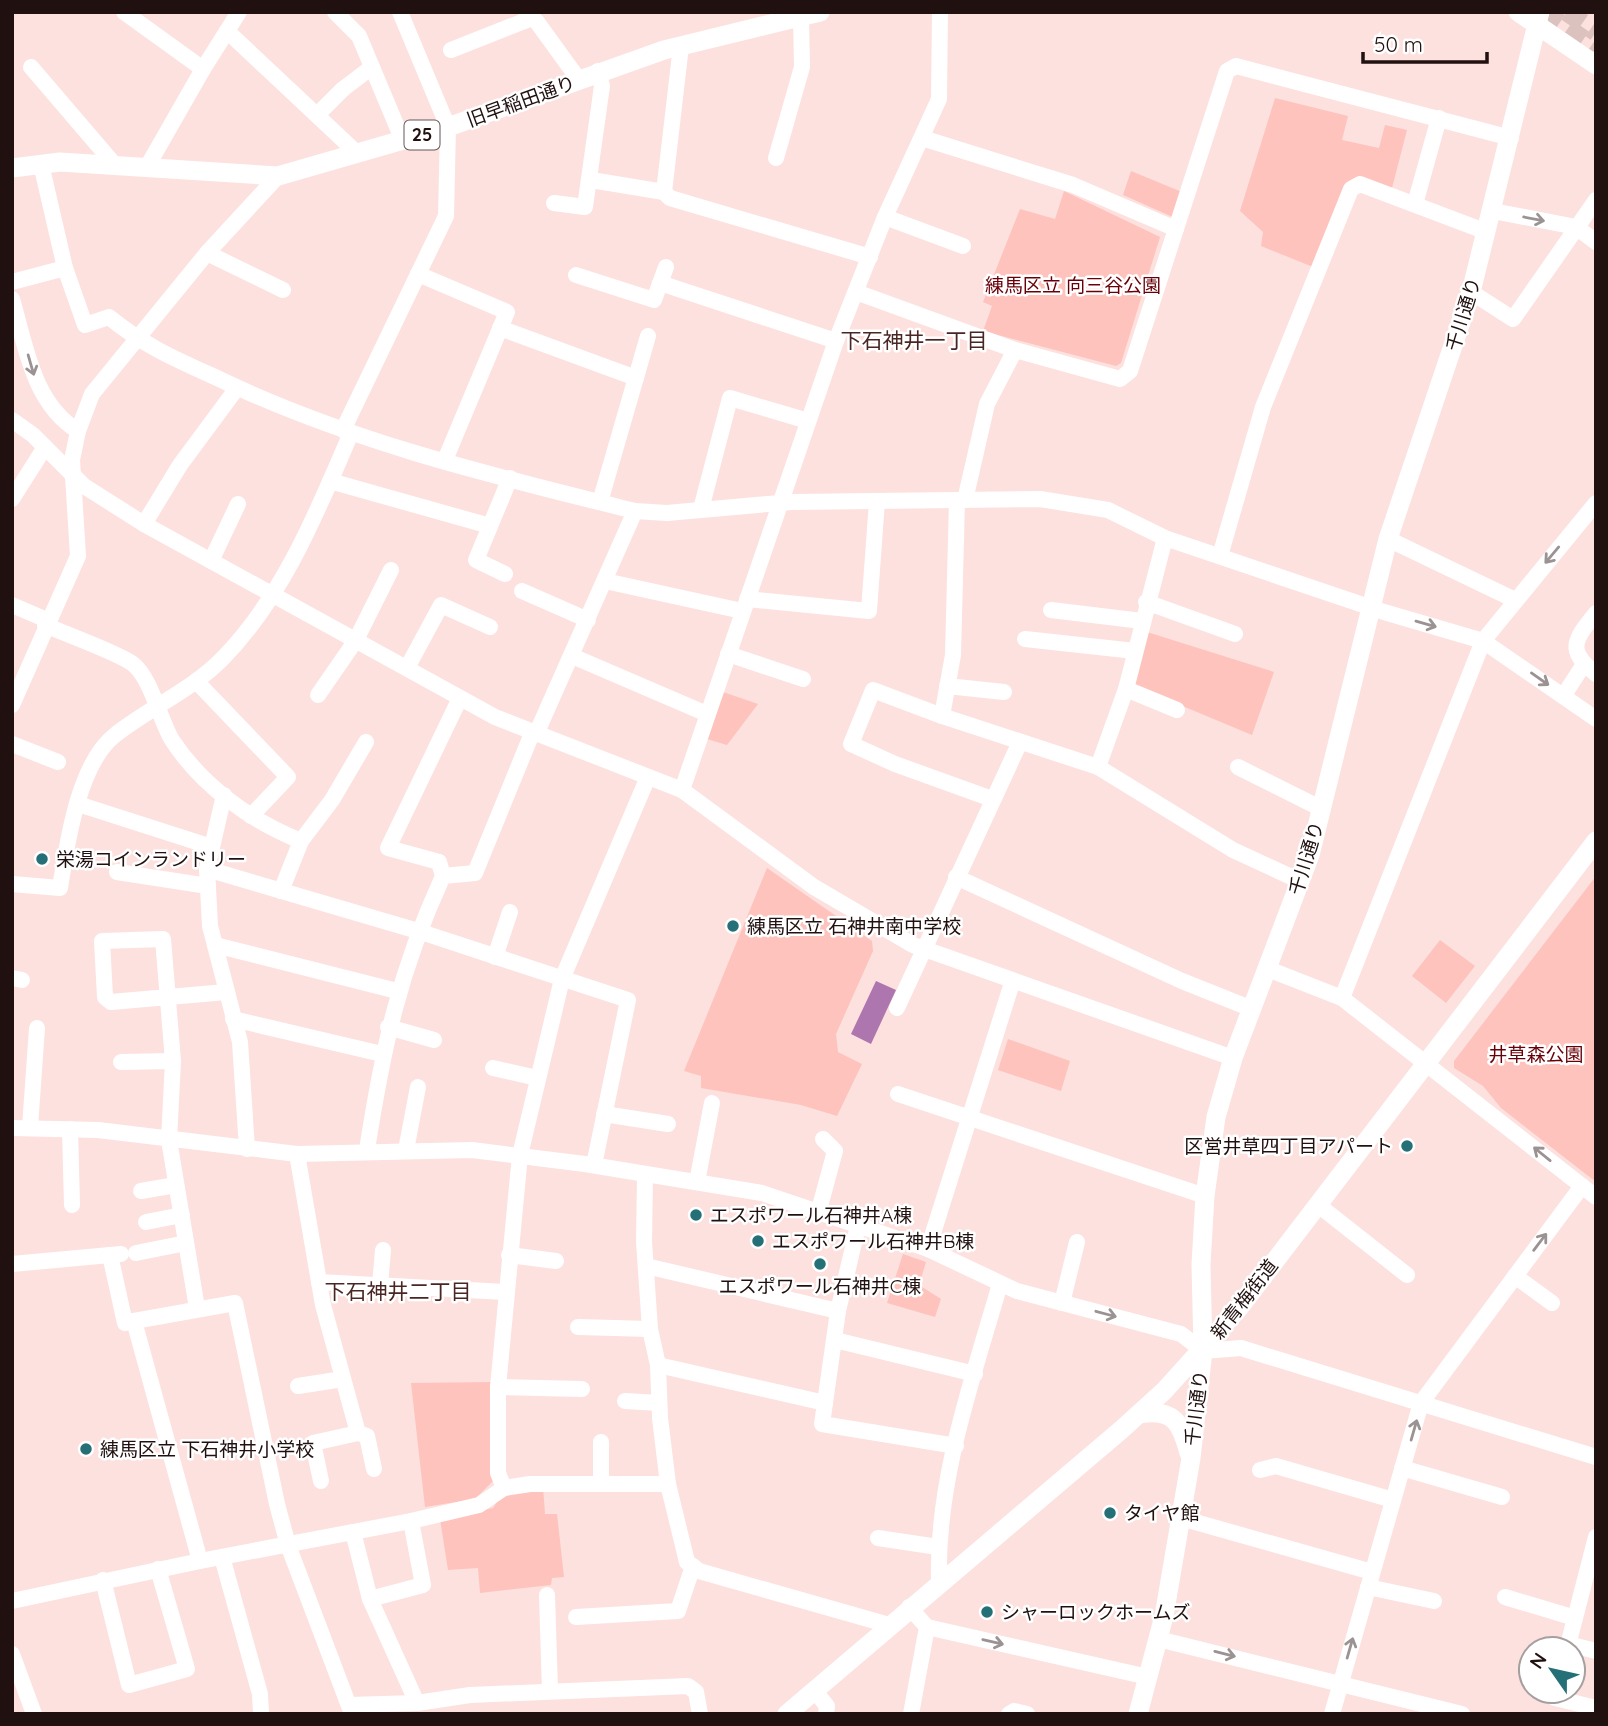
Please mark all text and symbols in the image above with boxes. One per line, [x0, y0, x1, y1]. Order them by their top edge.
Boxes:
scale bar [1363, 21, 1487, 65]
text: 50 m [1374, 31, 1423, 57]
street label: 旧早稲田通り [463, 70, 579, 132]
road number: 25 [404, 120, 440, 150]
one-way arrow [1522, 213, 1545, 226]
park label: 練馬区立 向三谷公園 [985, 273, 1161, 297]
street label: 千川通り [1440, 274, 1486, 354]
district label: 下石神井一丁目 [841, 327, 988, 353]
one-way arrow [26, 354, 39, 376]
one-way arrow [1544, 546, 1560, 564]
one-way arrow [1415, 619, 1437, 632]
one-way arrow [1530, 672, 1549, 686]
street label: 千川通り [1283, 818, 1329, 898]
place label: 栄湯コインランドリー [56, 847, 246, 871]
marker: 栄湯コインランドリー [34, 851, 50, 867]
place label: 練馬区立 石神井南中学校 [747, 914, 961, 938]
marker: 練馬区立 石神井南中学校 [725, 918, 741, 934]
park label: 井草森公園 [1488, 1042, 1584, 1066]
place label: 区営井草四丁目アパート [1184, 1134, 1393, 1158]
marker: 区営井草四丁目アパート [1399, 1138, 1415, 1154]
one-way arrow [1534, 1147, 1552, 1162]
place label: エスポワール石神井A棟 [710, 1203, 912, 1227]
marker: エスポワール石神井A棟 [688, 1207, 704, 1223]
place label: エスポワール石神井B棟 [772, 1229, 974, 1253]
marker: エスポワール石神井B棟 [750, 1233, 766, 1249]
one-way arrow [1533, 1234, 1548, 1252]
street label: 新青梅街道 [1205, 1254, 1283, 1344]
marker: エスポワール石神井C棟 [812, 1256, 828, 1272]
place label: エスポワール石神井C棟 [719, 1274, 921, 1298]
district label: 下石神井二丁目 [325, 1278, 472, 1304]
one-way arrow [1094, 1308, 1117, 1321]
street label: 千川通り [1179, 1369, 1213, 1447]
one-way arrow [1408, 1419, 1421, 1441]
place label: 練馬区立 下石神井小学校 [100, 1437, 314, 1461]
marker: 練馬区立 下石神井小学校 [78, 1441, 94, 1457]
place label: タイヤ館 [1124, 1501, 1199, 1525]
marker: タイヤ館 [1102, 1505, 1118, 1521]
place label: シャーロックホームズ [1001, 1600, 1190, 1624]
marker: シャーロックホームズ [979, 1604, 995, 1620]
one-way arrow [981, 1635, 1004, 1649]
north arrow [1517, 1635, 1587, 1705]
one-way arrow [1344, 1637, 1357, 1660]
one-way arrow [1213, 1648, 1236, 1662]
text: N [1524, 1648, 1552, 1673]

